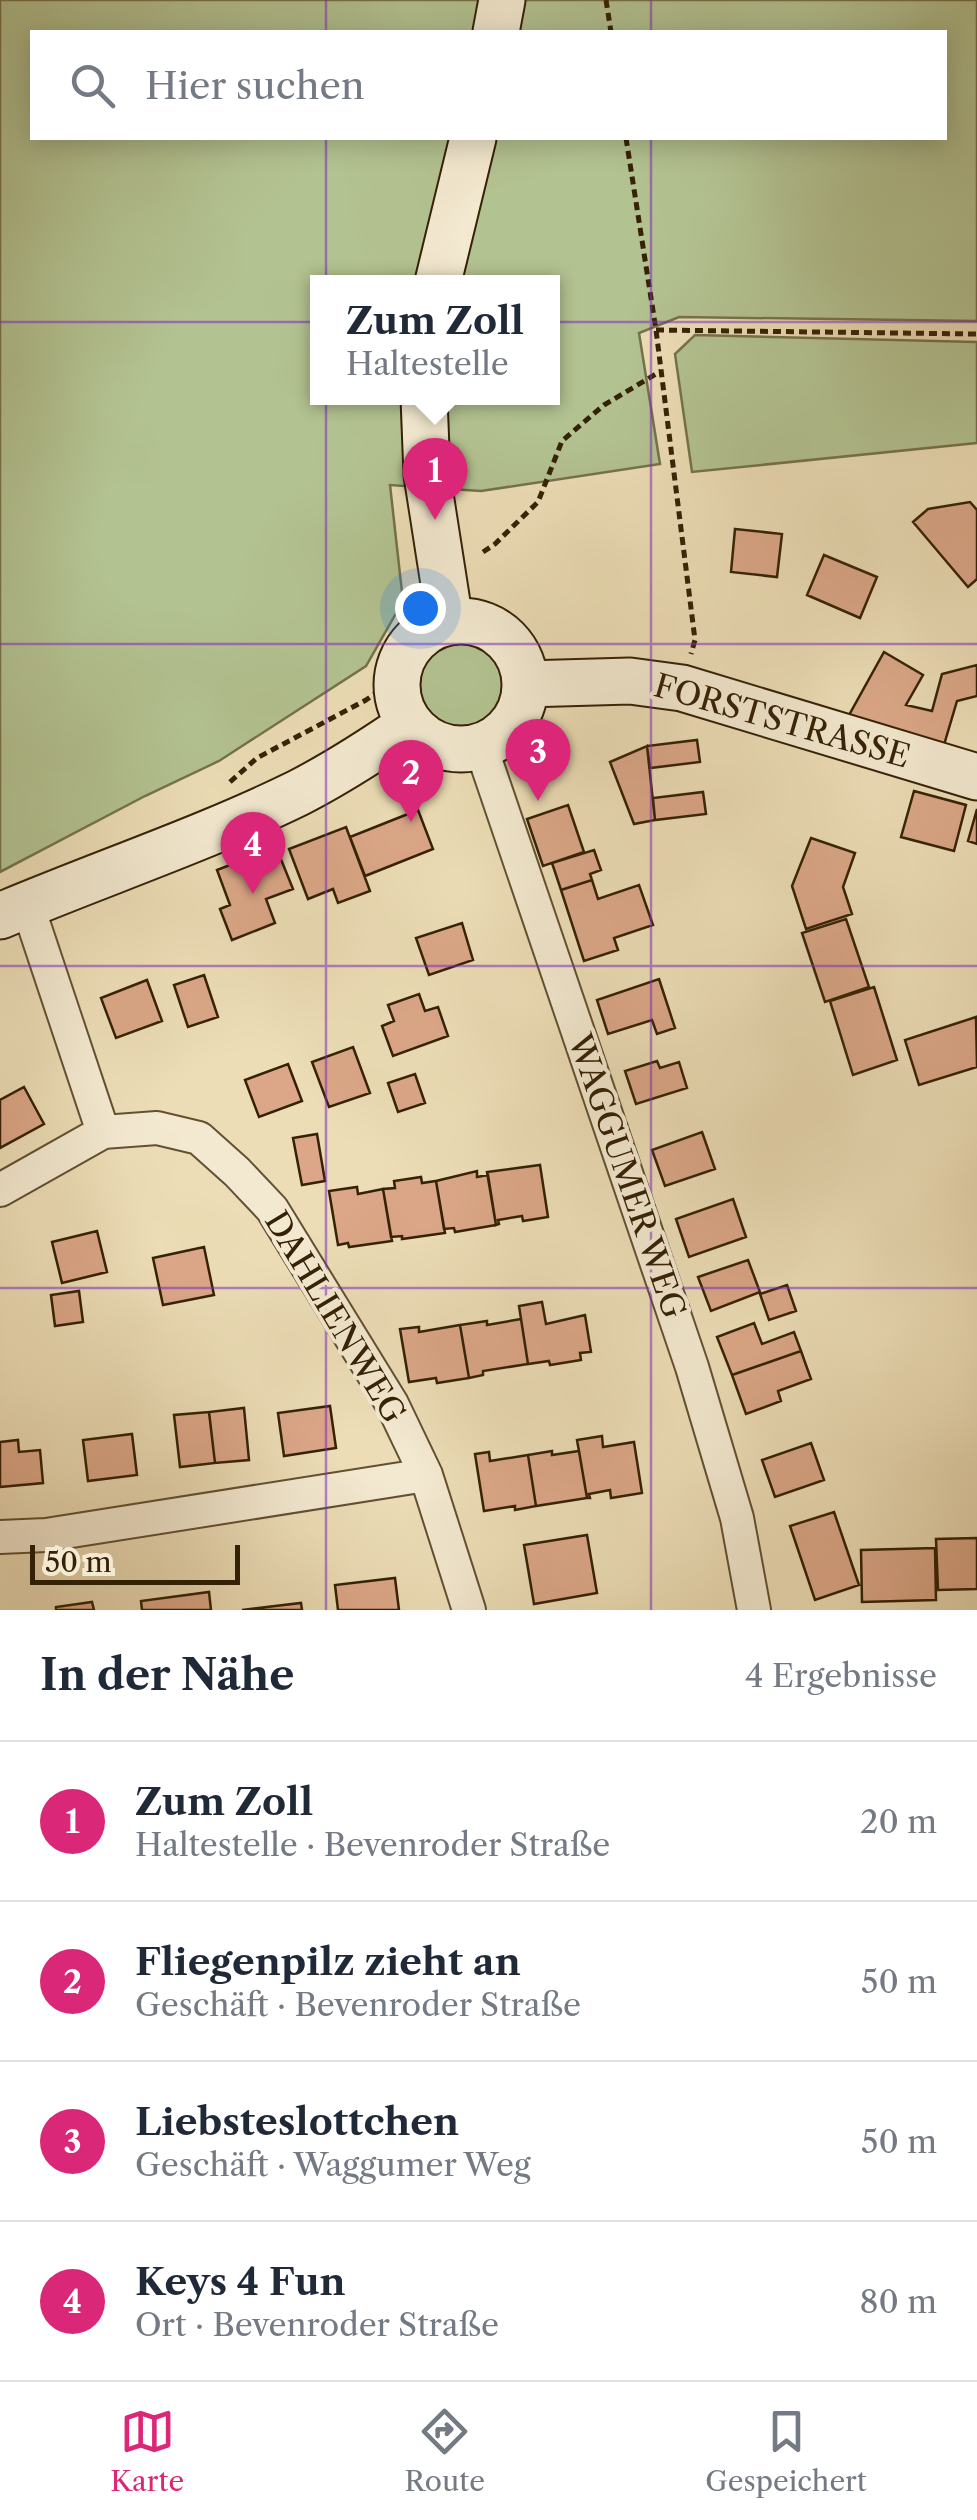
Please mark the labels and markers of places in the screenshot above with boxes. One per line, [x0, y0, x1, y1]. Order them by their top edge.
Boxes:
pin: 1 [402, 438, 468, 520]
pin: 3 [506, 718, 570, 801]
pin: 2 [378, 740, 444, 822]
pin: 4 [220, 812, 286, 894]

